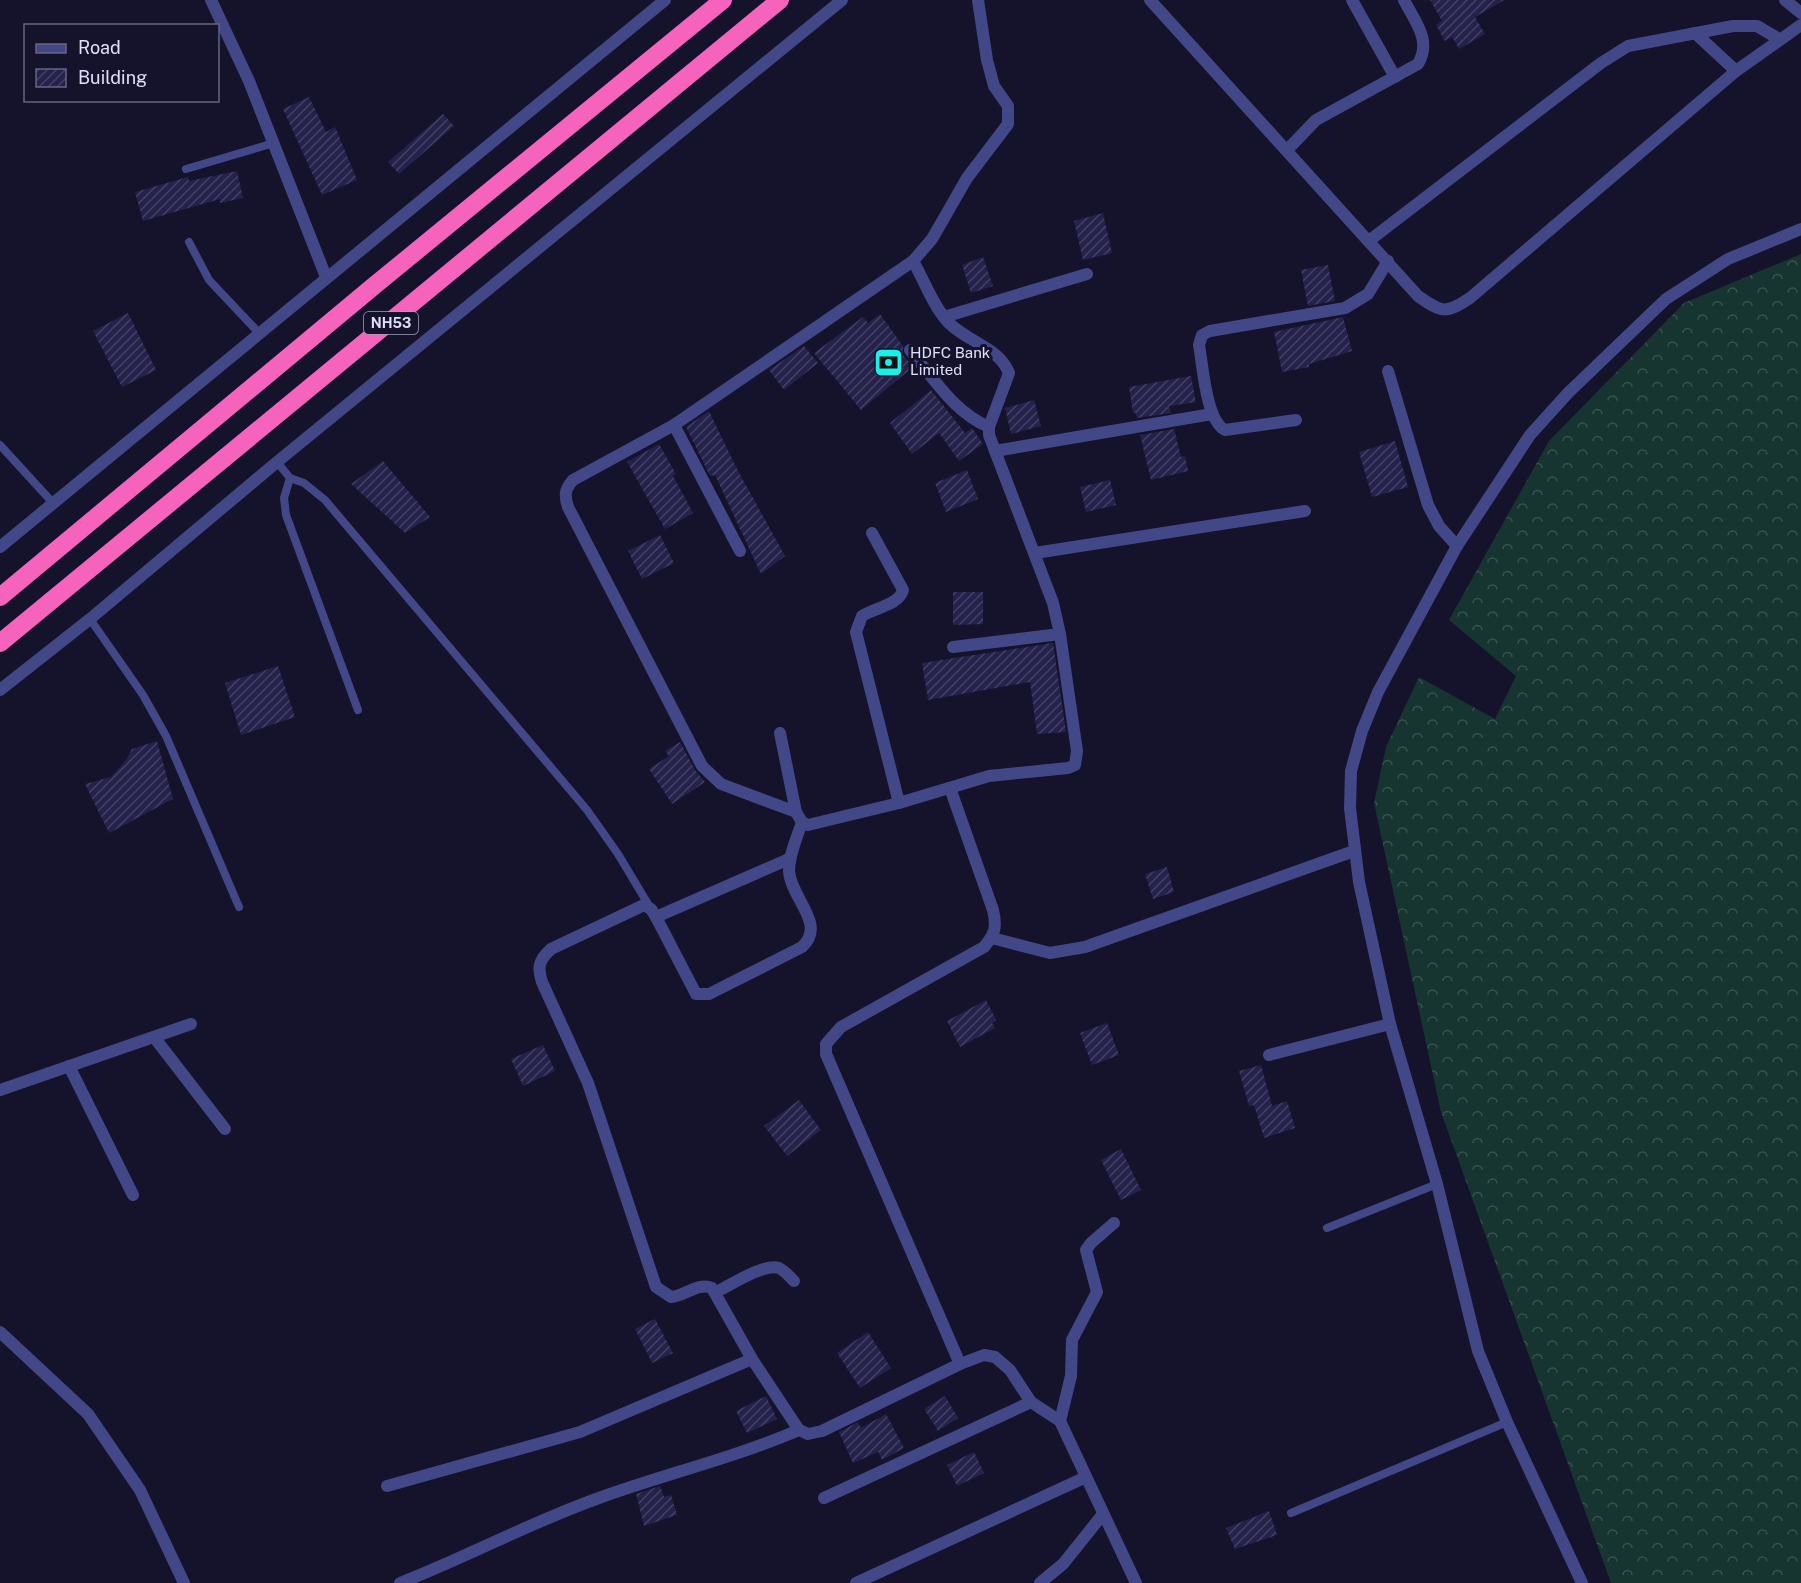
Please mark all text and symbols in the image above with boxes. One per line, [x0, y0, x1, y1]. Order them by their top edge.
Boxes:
legend [24, 24, 219, 102]
text: Road [78, 37, 121, 58]
text: Building [78, 67, 147, 88]
road number: NH53 [364, 312, 418, 334]
place label: HDFC Bank Limited [910, 344, 990, 378]
bank icon: HDFC Bank Limited [873, 346, 905, 378]

